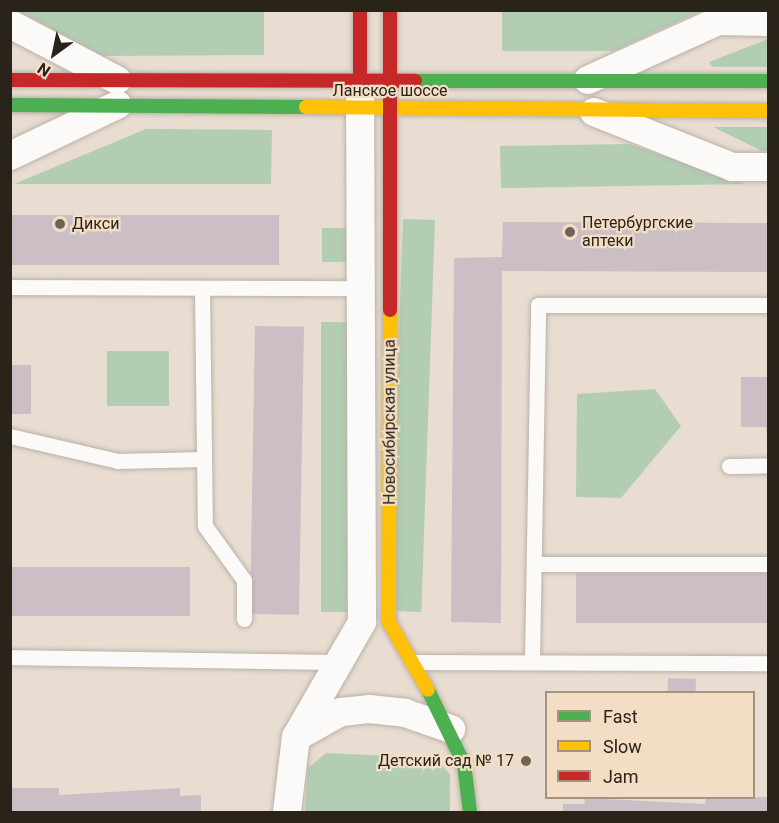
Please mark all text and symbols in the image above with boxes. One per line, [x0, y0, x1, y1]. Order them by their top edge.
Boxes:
north arrow [24, 24, 84, 84]
text: N [34, 58, 54, 81]
street label: Ланское шоссе [332, 81, 448, 101]
place label: Петербургские аптеки [582, 213, 693, 251]
place label: Дикси [72, 214, 119, 234]
marker: Дикси [53, 217, 67, 231]
marker: Петербургские аптеки [563, 225, 577, 239]
street label: Новосибирская улица [380, 339, 400, 505]
legend [545, 691, 755, 799]
text: Fast [603, 706, 638, 727]
text: Slow [603, 736, 642, 757]
place label: Детский сад № 17 [378, 751, 514, 771]
marker: Детский сад № 17 [519, 754, 533, 768]
text: Jam [603, 766, 639, 787]

